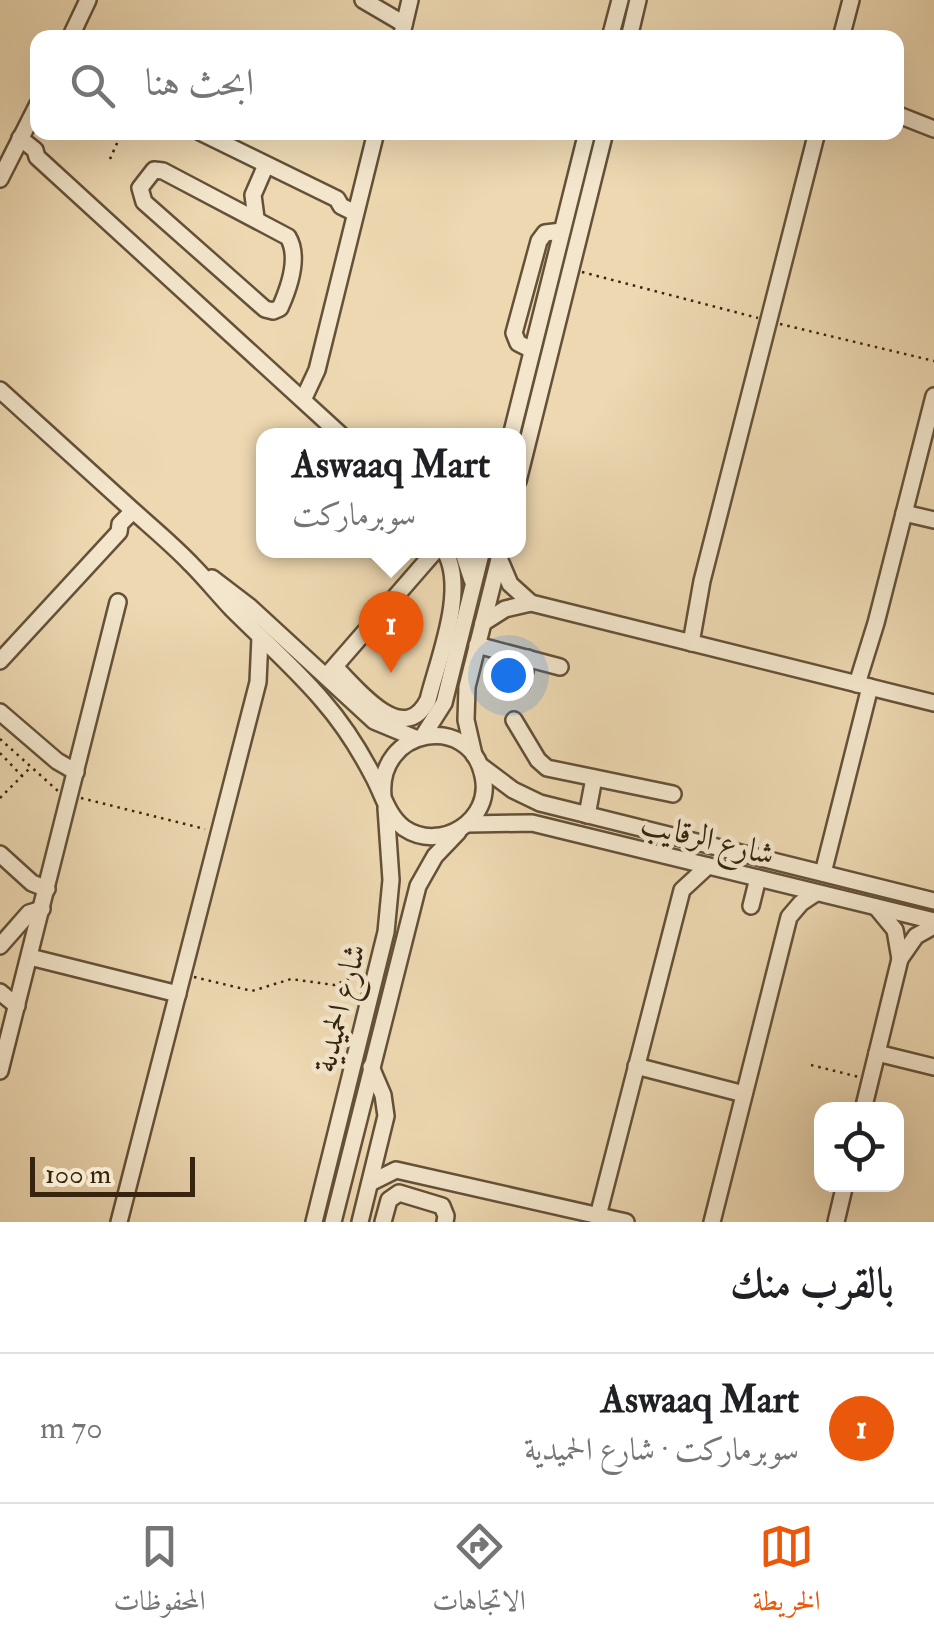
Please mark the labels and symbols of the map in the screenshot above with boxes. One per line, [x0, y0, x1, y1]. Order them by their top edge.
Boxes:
pin: 1 [358, 590, 424, 673]
your location [483, 650, 534, 701]
street label: شارع الرقايب [635, 803, 779, 881]
street label: شارع الحميدية [305, 940, 381, 1078]
scale bar [30, 1152, 195, 1196]

